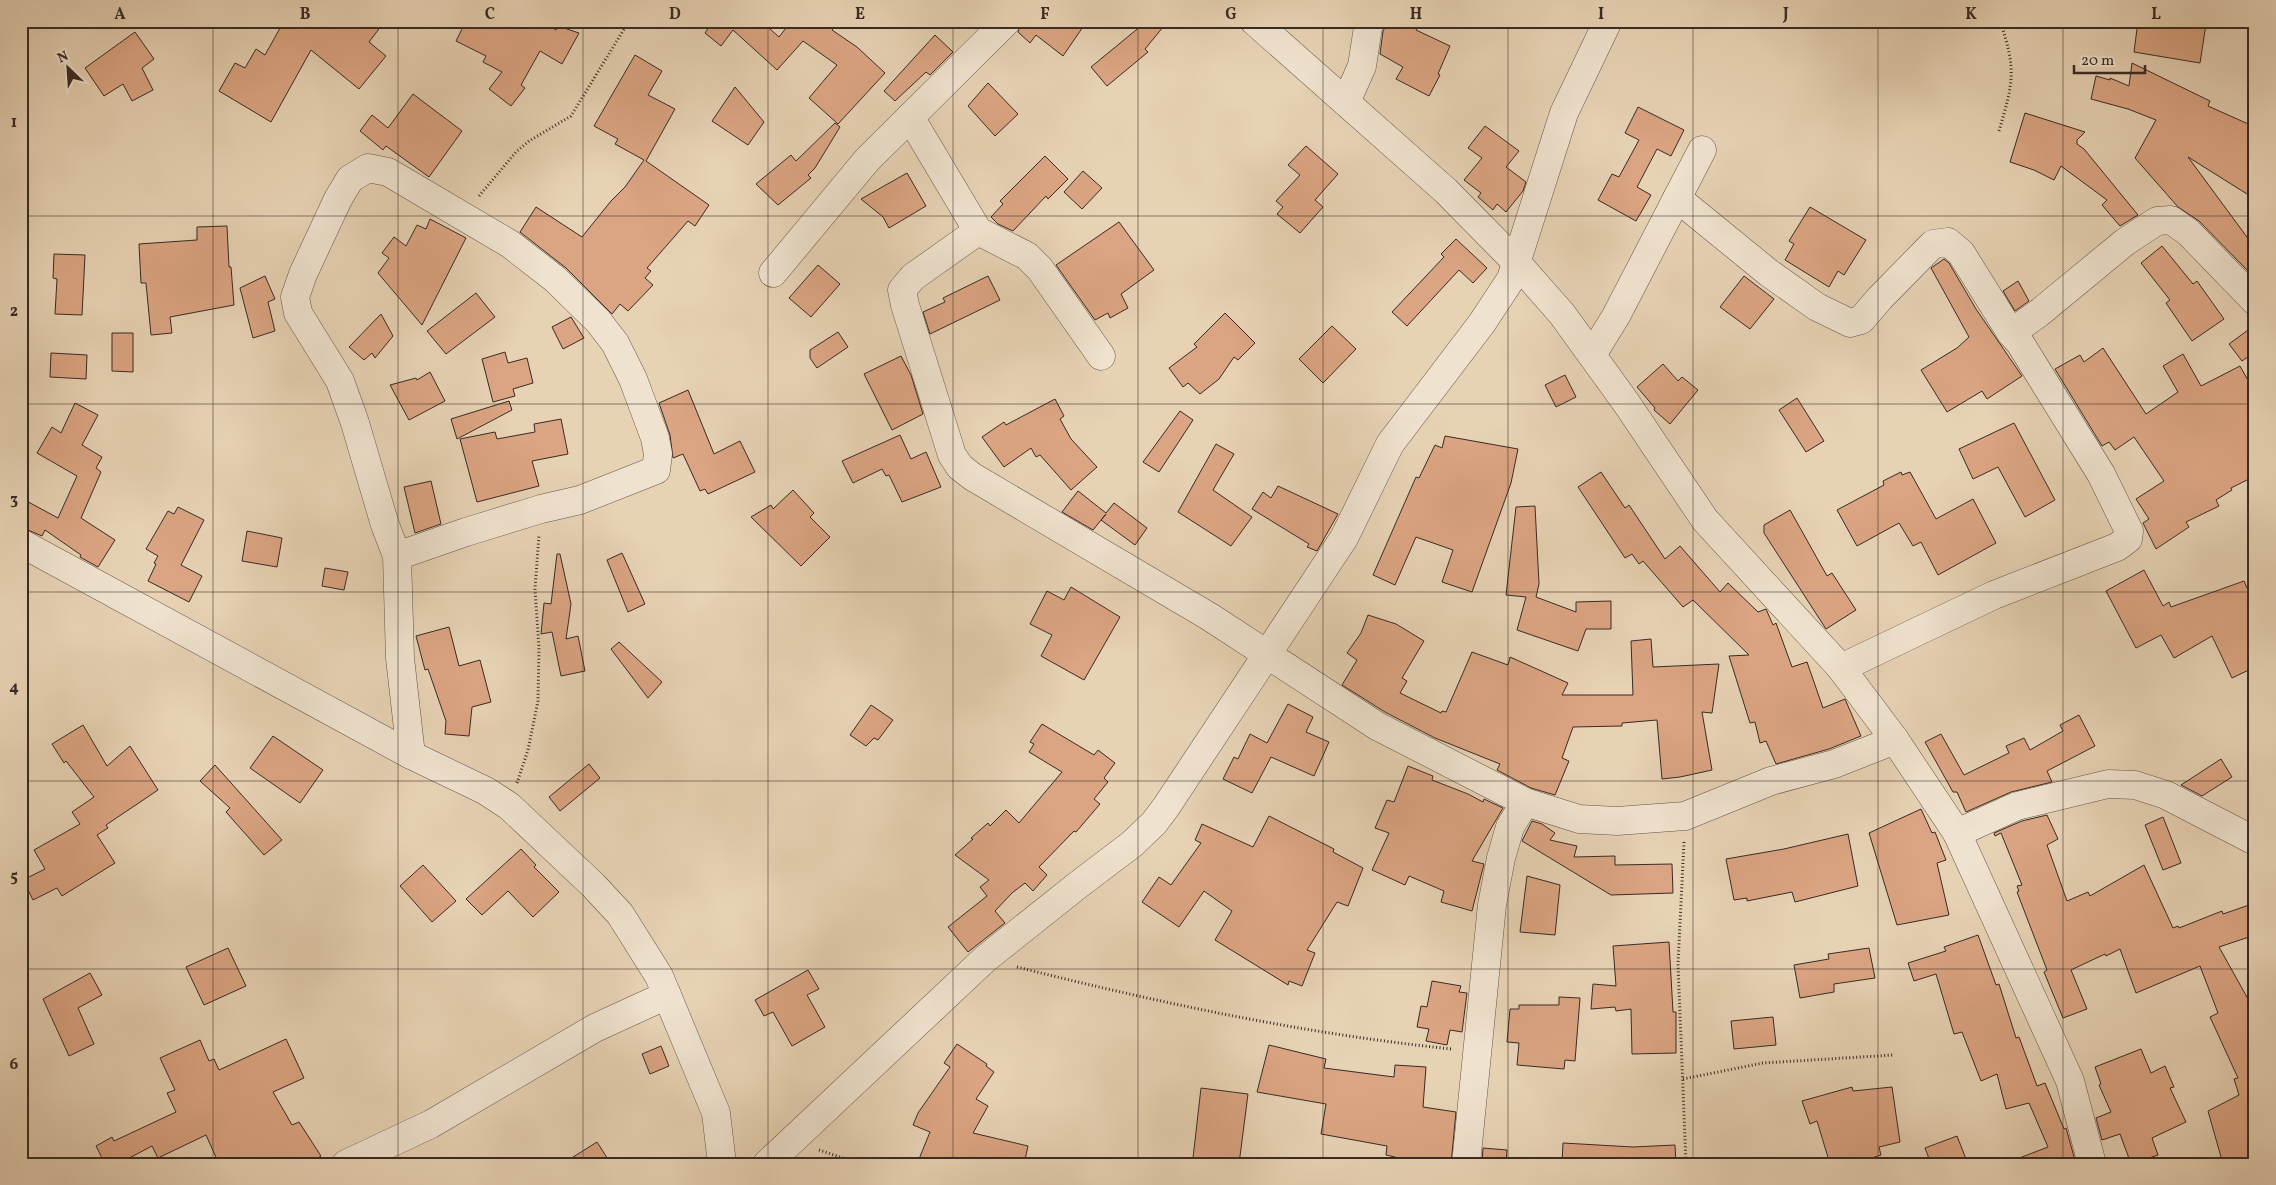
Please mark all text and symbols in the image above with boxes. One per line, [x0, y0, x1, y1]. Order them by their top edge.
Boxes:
text: A [114, 4, 126, 26]
text: B [300, 4, 311, 26]
text: C [485, 4, 495, 26]
text: D [669, 4, 681, 26]
text: E [855, 4, 865, 26]
text: F [1040, 4, 1050, 26]
text: G [1225, 4, 1237, 26]
text: H [1410, 4, 1422, 26]
text: I [1598, 4, 1604, 26]
text: J [1782, 4, 1789, 26]
text: K [1965, 4, 1977, 26]
text: L [2151, 4, 2161, 26]
north arrow [42, 42, 92, 92]
scale bar [2074, 42, 2145, 74]
text: N [55, 47, 72, 68]
text: 20 m [2081, 51, 2114, 72]
text: 1 [11, 112, 17, 134]
text: 2 [10, 301, 18, 323]
text: 3 [10, 489, 18, 511]
text: 4 [9, 677, 19, 699]
text: 5 [10, 866, 18, 888]
text: 6 [10, 1054, 19, 1076]

